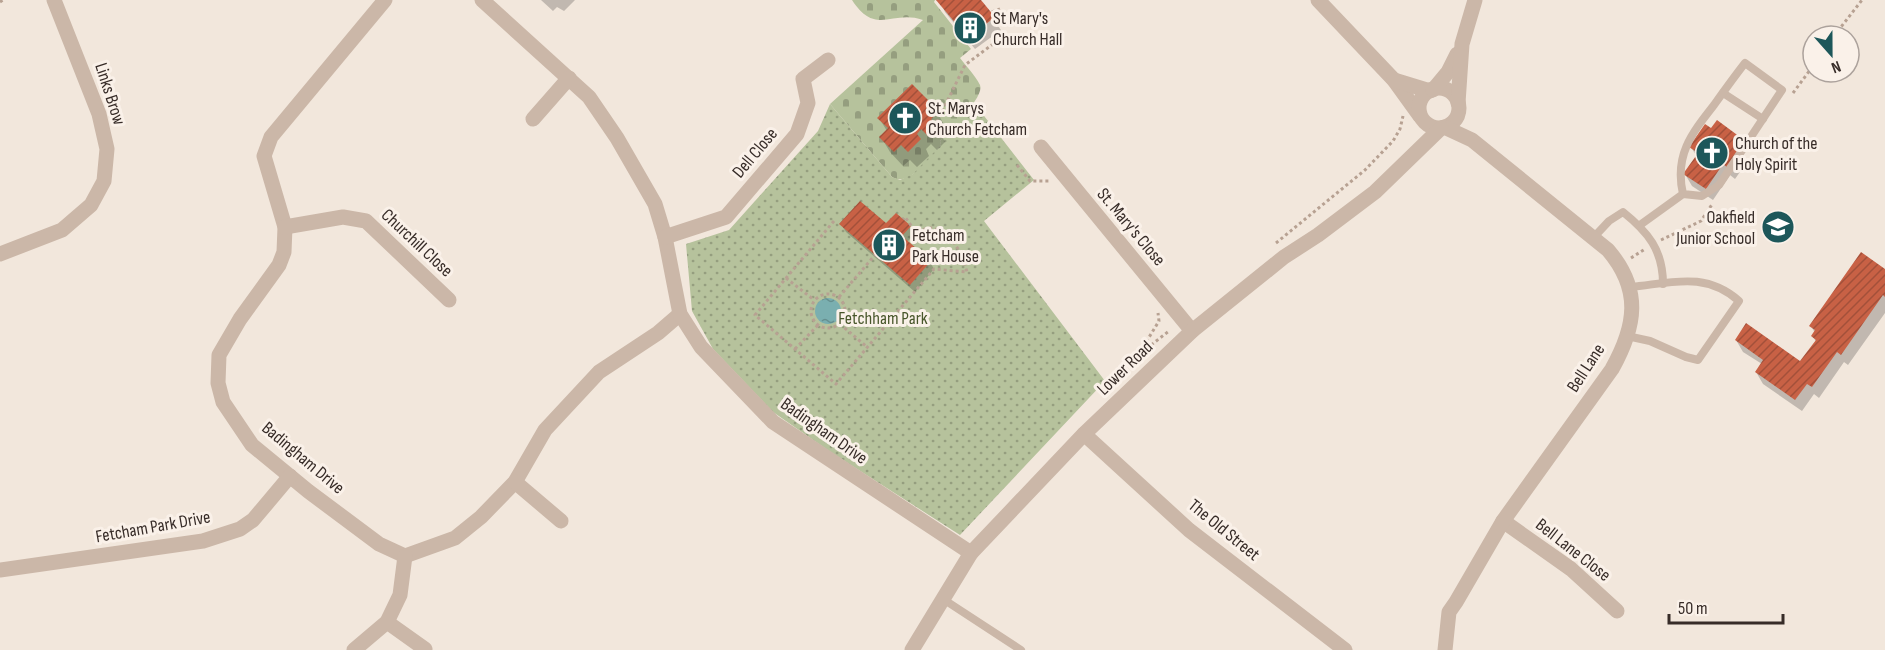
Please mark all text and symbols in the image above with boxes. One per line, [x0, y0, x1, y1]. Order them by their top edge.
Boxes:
place label: St Mary's Church Hall [993, 8, 1062, 50]
building icon: St Mary's Church Hall [952, 10, 988, 46]
north arrow [1801, 24, 1861, 84]
text: N [1828, 56, 1843, 77]
street label: Links Brow [90, 60, 130, 128]
place label: St. Marys Church Fetcham [928, 98, 1027, 140]
church icon: St. Marys Church Fetcham [887, 100, 923, 136]
street label: Dell Close [728, 124, 782, 182]
place label: Church of the Holy Spirit [1735, 133, 1817, 175]
church icon: Church of the Holy Spirit [1694, 135, 1730, 171]
street label: St. Mary's Close [1092, 184, 1170, 270]
street label: Churchill Close [377, 205, 457, 281]
place label: Oakfield Junior School [1675, 207, 1755, 249]
school or university icon: Oakfield Junior School [1760, 209, 1796, 245]
place label: Fetcham Park House [912, 225, 979, 267]
building icon: Fetcham Park House [871, 227, 907, 263]
park label: Fetchham Park [838, 308, 928, 329]
street label: Lower Road [1093, 336, 1157, 400]
street label: Bell Lane [1563, 340, 1609, 396]
street label: Badingham Drive [777, 393, 871, 469]
street label: Badingham Drive [257, 417, 349, 499]
street label: The Old Street [1184, 495, 1264, 565]
street label: Fetcham Park Drive [94, 507, 212, 547]
street label: Bell Lane Close [1531, 514, 1615, 586]
scale bar [1669, 587, 1783, 625]
text: 50 m [1678, 598, 1708, 619]

